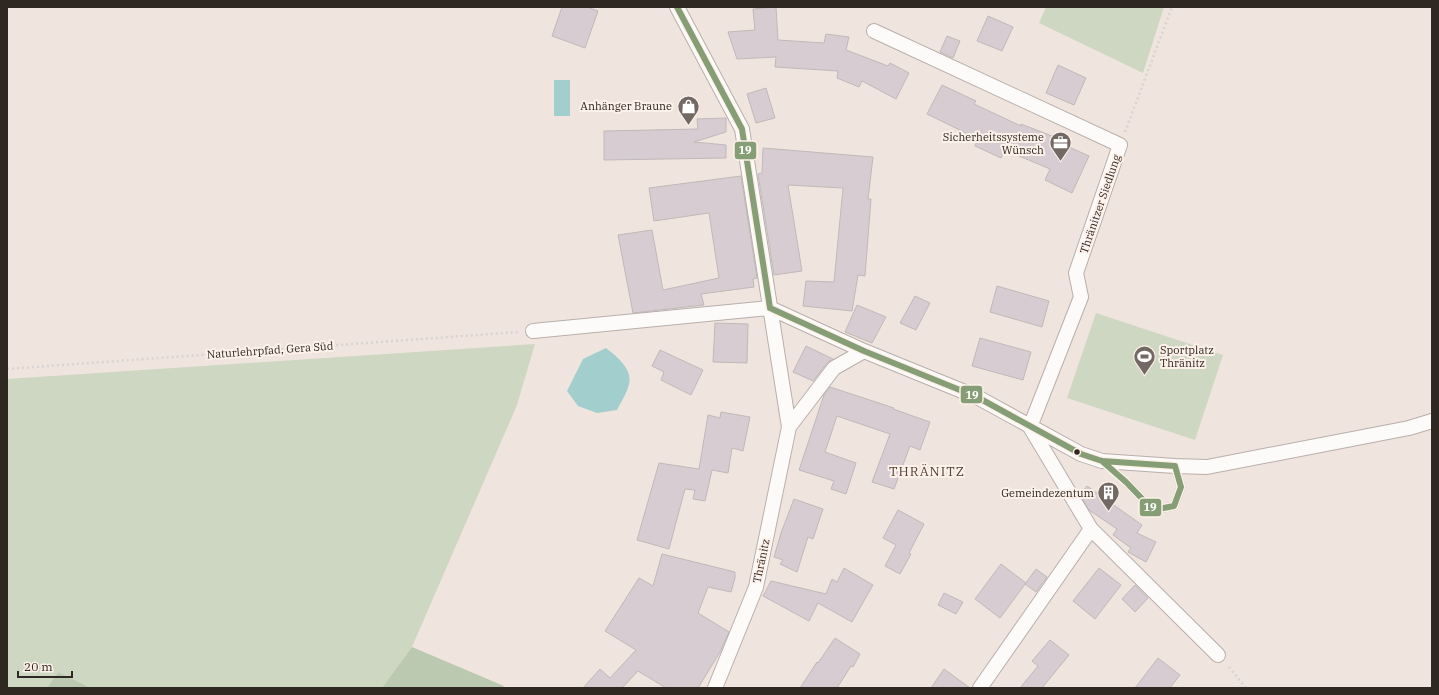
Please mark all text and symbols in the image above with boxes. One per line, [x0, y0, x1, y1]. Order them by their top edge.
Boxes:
shop icon: Anhänger Braune [675, 93, 701, 126]
place label: Anhänger Braune [580, 99, 672, 113]
place label: Sicherheitssysteme Wünsch [943, 130, 1044, 157]
office icon: Sicherheitssysteme Wünsch [1047, 130, 1073, 163]
line badge: 19 [734, 141, 757, 160]
text: 19 [738, 143, 752, 157]
street label: Thränitzer Siedlung [1076, 153, 1124, 255]
street label: Naturlehrpfad, Gera Süd [206, 339, 334, 361]
sports icon: Sportplatz Thränitz [1132, 343, 1158, 376]
place label: Sportplatz Thränitz [1160, 343, 1214, 370]
line badge: 19 [960, 385, 983, 404]
text: 19 [965, 388, 979, 402]
unlabelled marker [1072, 447, 1082, 457]
district label: THRÄNITZ [889, 463, 965, 480]
building icon: Gemeindezentum [1096, 480, 1122, 513]
place label: Gemeindezentum [1001, 486, 1095, 500]
line badge: 19 [1139, 498, 1162, 517]
text: 19 [1143, 500, 1157, 514]
street label: Thränitz [749, 537, 773, 584]
scale bar [18, 653, 72, 679]
text: 20 m [24, 659, 53, 674]

